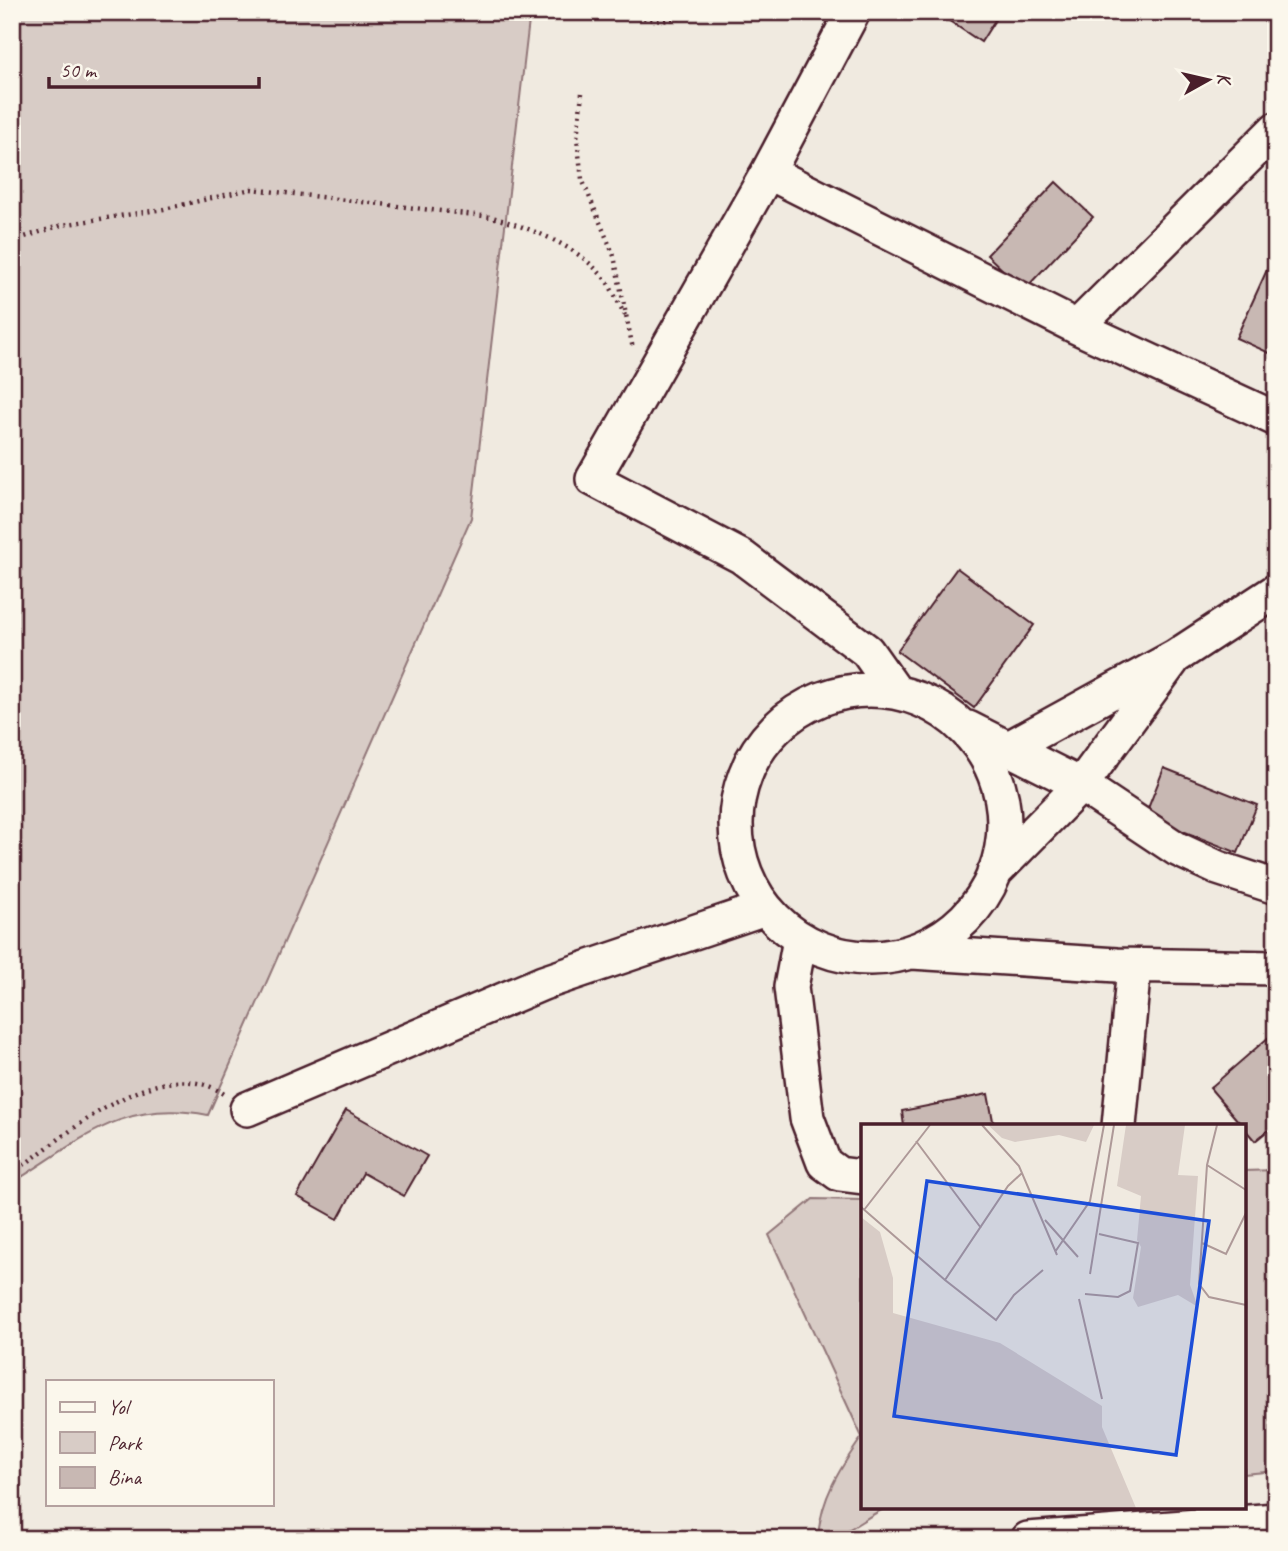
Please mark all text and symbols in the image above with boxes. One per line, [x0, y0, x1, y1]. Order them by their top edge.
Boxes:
scale bar [49, 46, 259, 90]
north arrow [1172, 46, 1242, 116]
text: 50 m [60, 57, 98, 83]
text: K [1211, 71, 1237, 89]
inset map [861, 1124, 1246, 1509]
legend [46, 1380, 273, 1506]
text: Yol [108, 1394, 132, 1420]
text: Park [108, 1430, 143, 1456]
text: Bina [108, 1464, 143, 1490]

